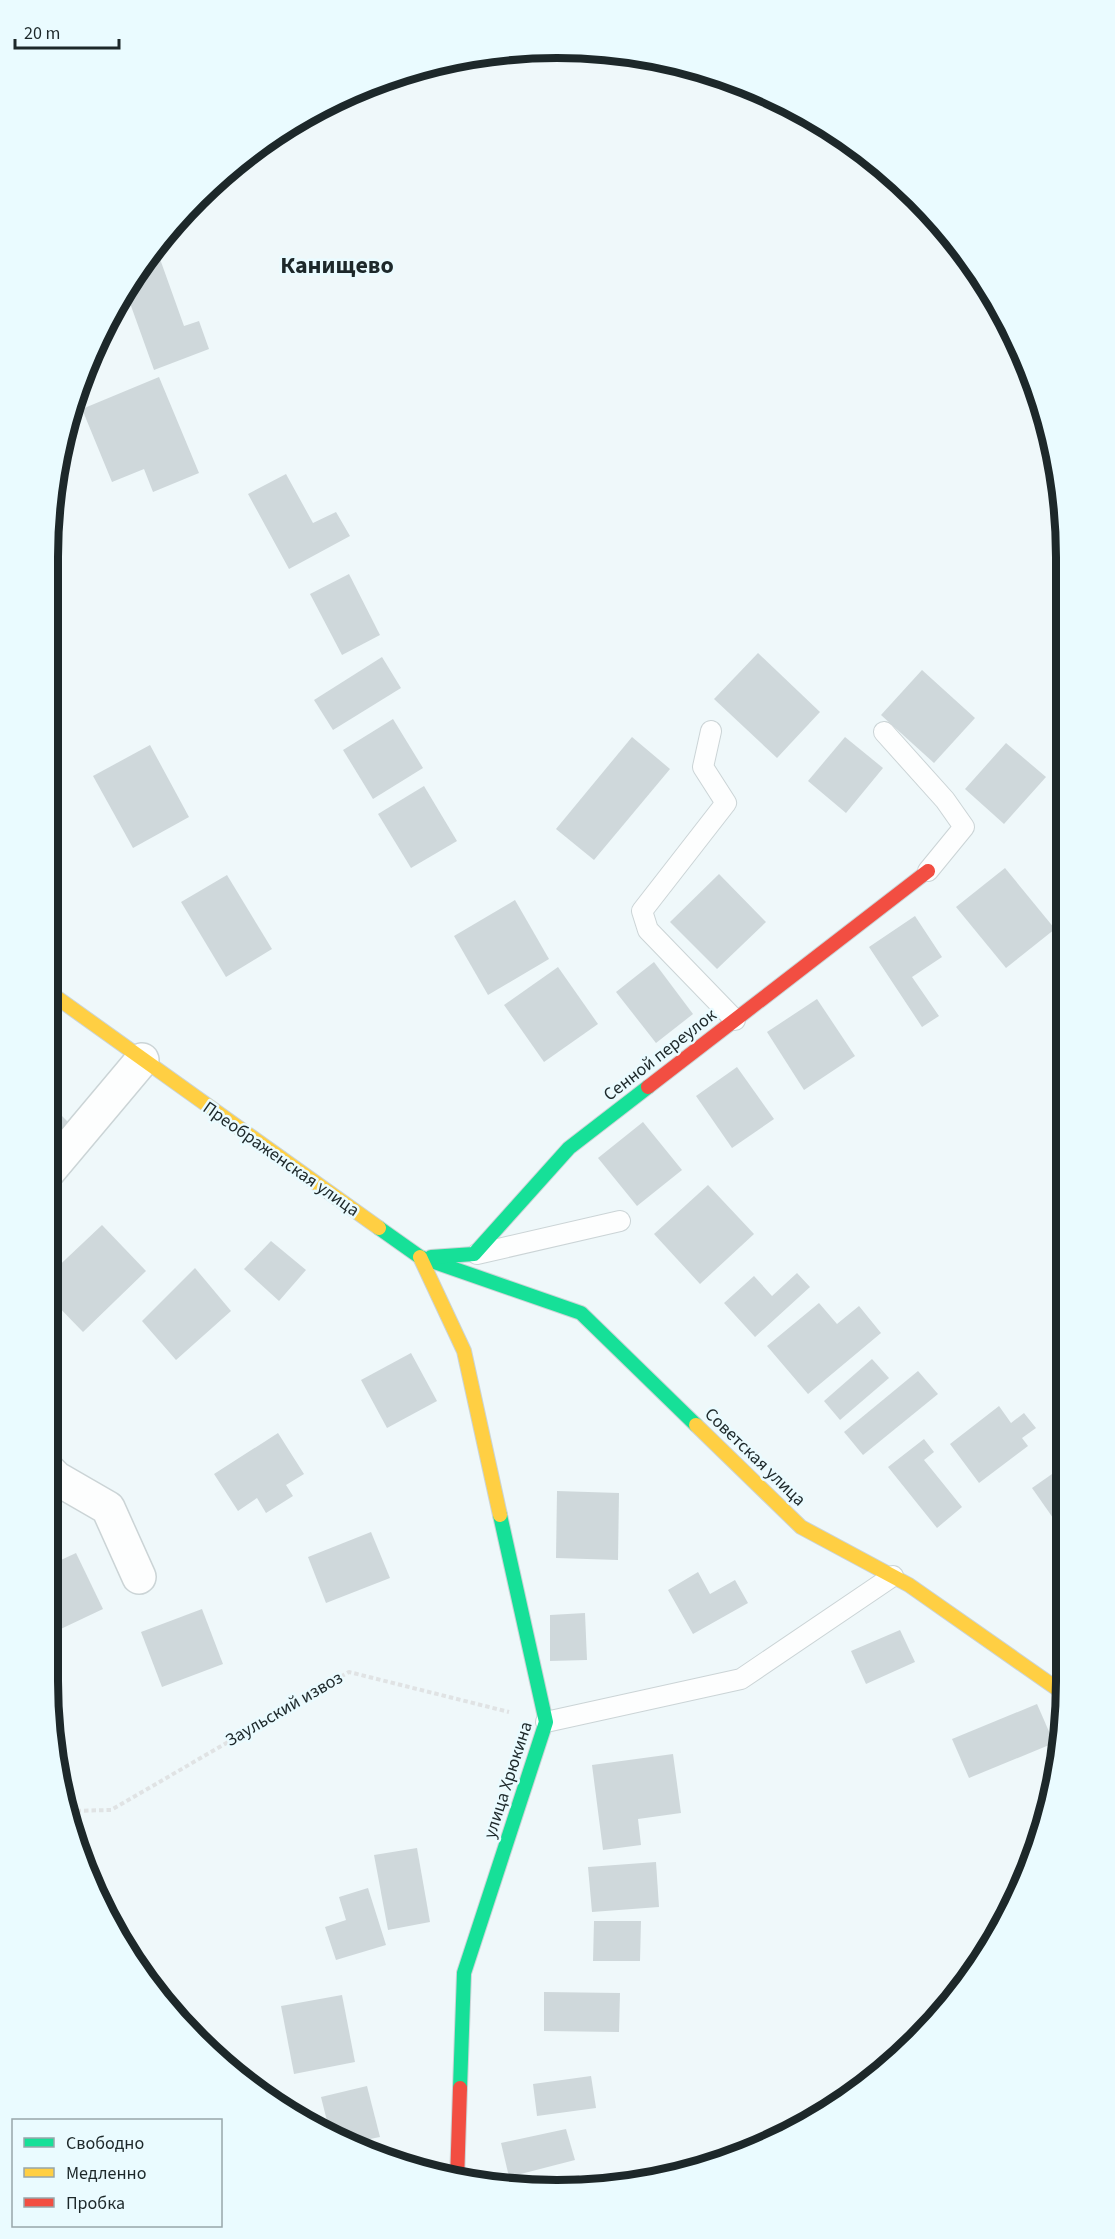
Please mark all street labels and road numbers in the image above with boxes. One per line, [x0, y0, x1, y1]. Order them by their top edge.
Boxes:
street label: Сенной переулок [598, 1003, 722, 1107]
street label: Преображенская улица [198, 1095, 364, 1223]
street label: Советская улица [699, 1402, 811, 1512]
street label: Заульский извоз [221, 1665, 347, 1753]
street label: улица Хрюкина [477, 1718, 539, 1842]

